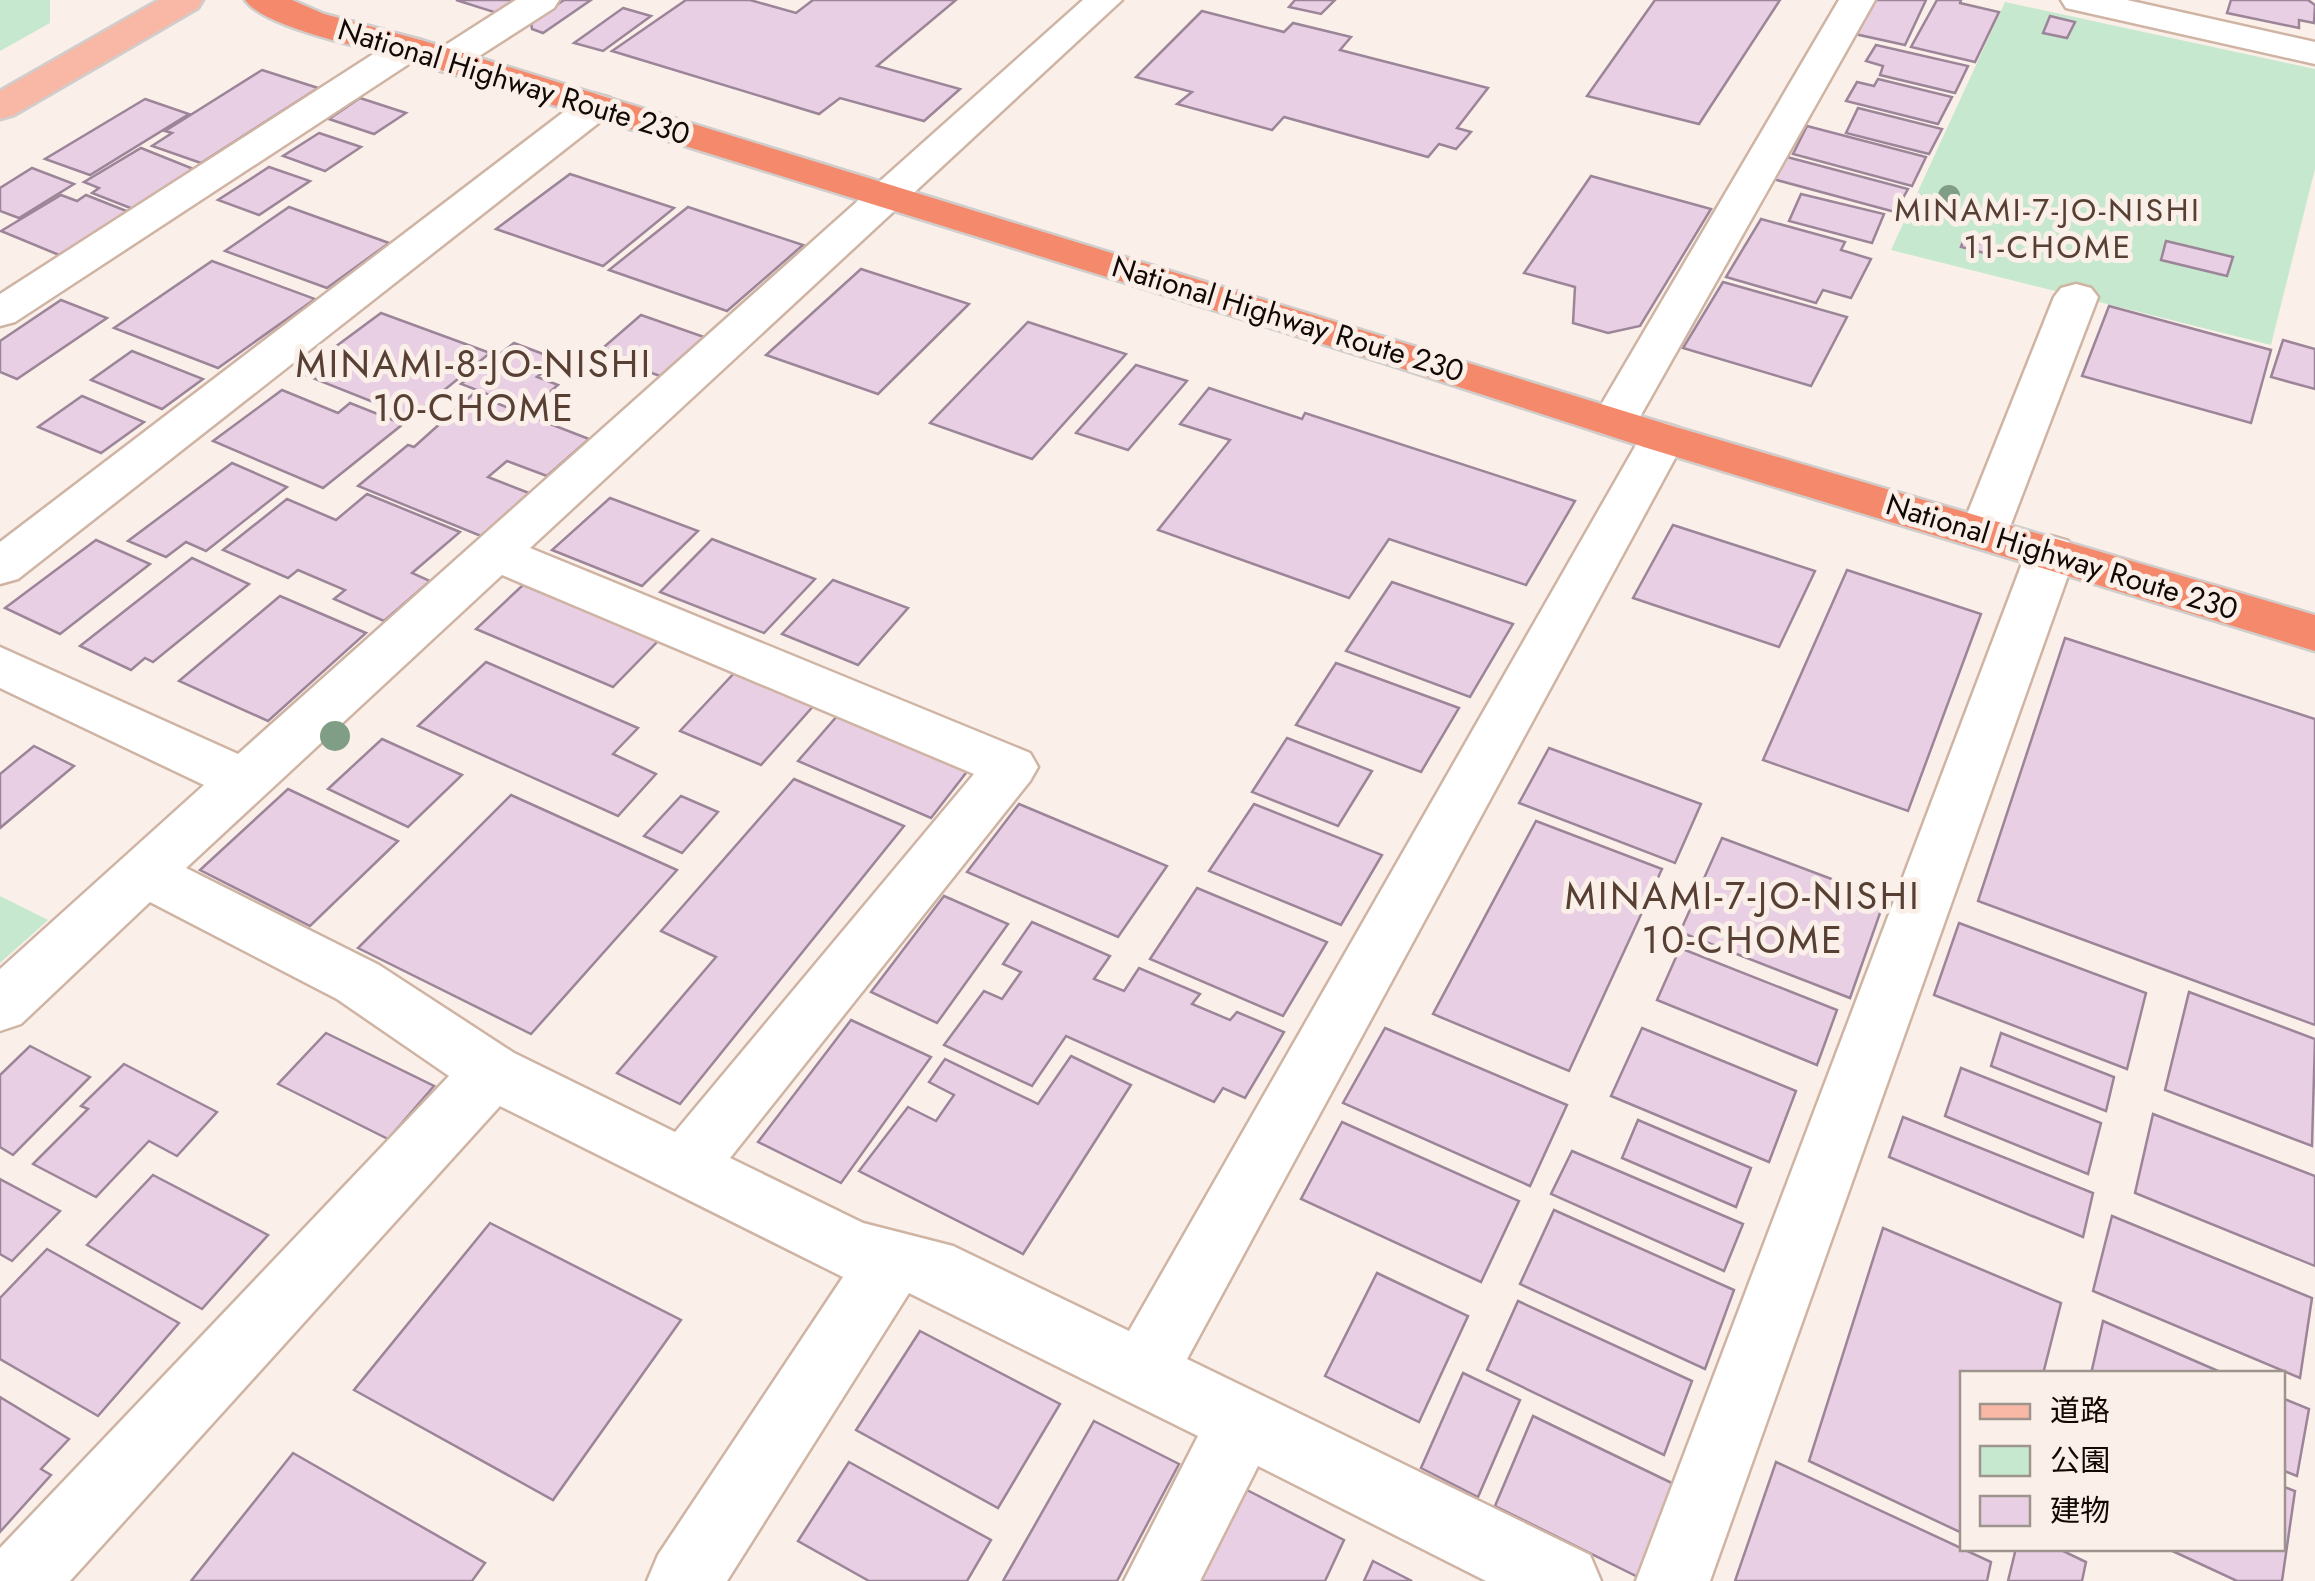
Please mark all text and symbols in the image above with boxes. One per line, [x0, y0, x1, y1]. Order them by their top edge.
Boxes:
street label: National Highway Route 230 [333, 7, 695, 156]
district label: MINAMI-7-JO-NISHI 11-CHOME [1895, 187, 2201, 270]
street label: National Highway Route 230 [1107, 244, 1469, 393]
district label: MINAMI-8-JO-NISHI 10-CHOME [295, 336, 653, 435]
street label: National Highway Route 230 [1881, 482, 2243, 631]
district label: MINAMI-7-JO-NISHI 10-CHOME [1565, 868, 1921, 967]
legend [1960, 1371, 2285, 1551]
text: 道路 [2050, 1389, 2110, 1432]
text: 公園 [2050, 1439, 2110, 1482]
text: 建物 [2050, 1489, 2110, 1532]

